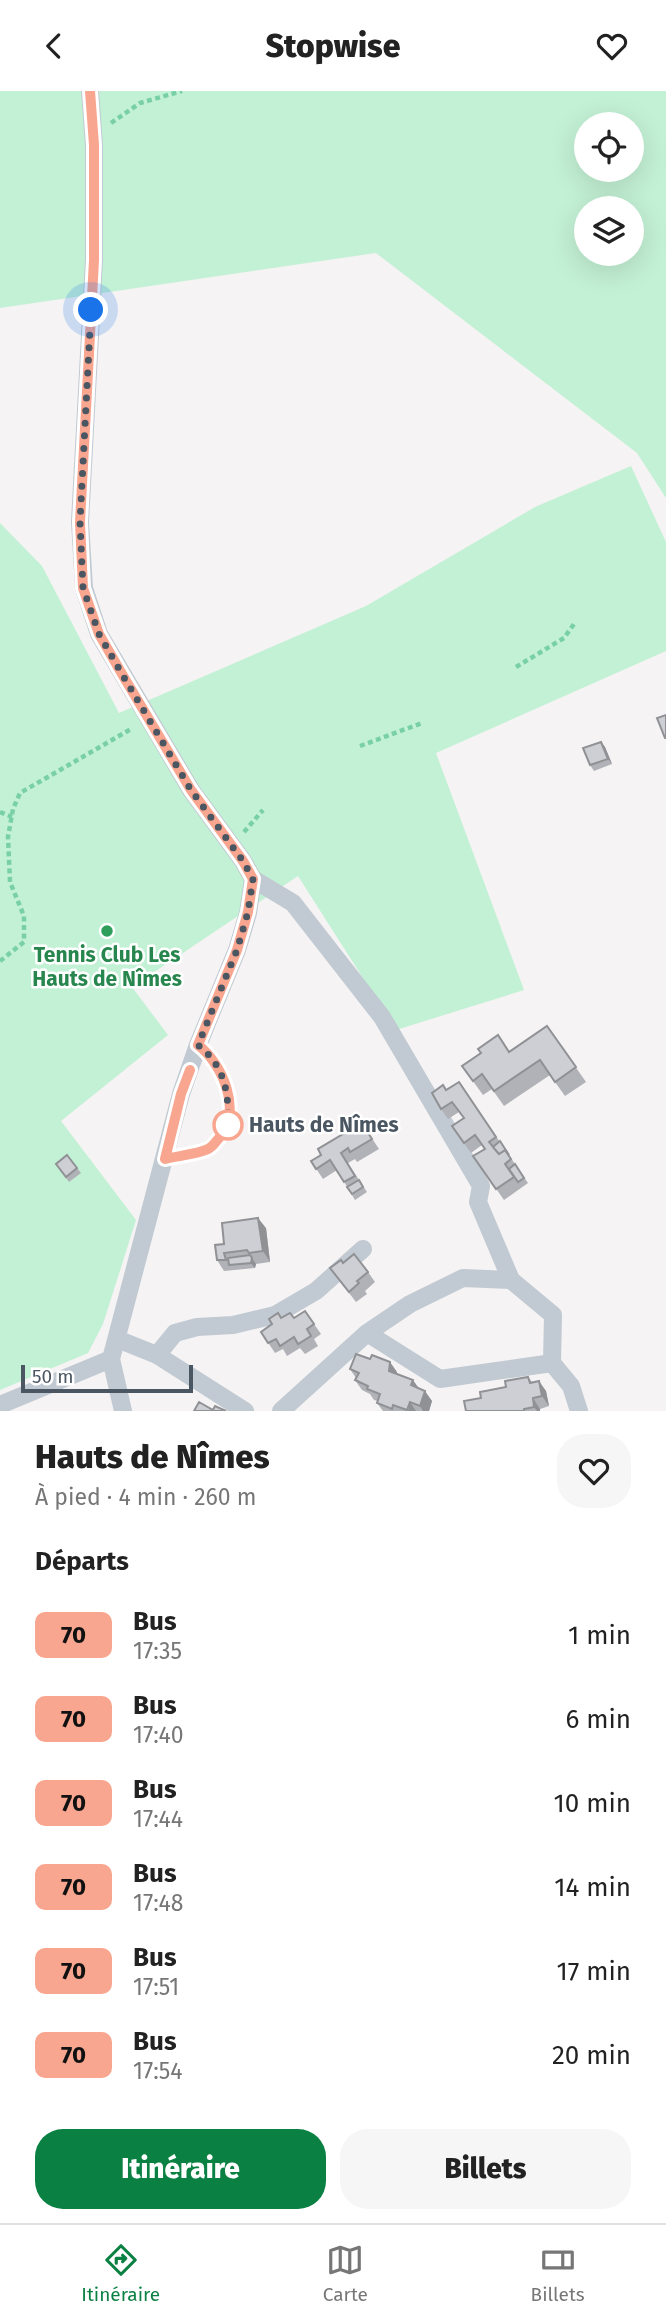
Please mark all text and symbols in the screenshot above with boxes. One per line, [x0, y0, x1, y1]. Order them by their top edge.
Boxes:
icon: back [35, 27, 73, 65]
text: Stopwise [265, 27, 401, 65]
icon: heart [593, 27, 631, 65]
map controls [574, 112, 644, 266]
button: locate [574, 112, 644, 182]
button: layers [574, 196, 644, 266]
your location [73, 292, 108, 327]
marker: Tennis Club Les Hauts de Nîmes [99, 923, 115, 939]
place label: Tennis Club Les Hauts de Nîmes [32, 942, 182, 992]
marker: Hauts de Nîmes [213, 1110, 243, 1140]
place label: Hauts de Nîmes [249, 1112, 399, 1138]
scale bar [21, 1362, 192, 1394]
text: 50 m [32, 1365, 73, 1388]
button: heart [557, 1434, 631, 1508]
text: Hauts de Nîmes [35, 1437, 270, 1477]
text: À pied · 4 min · 260 m [35, 1483, 256, 1511]
text: Départs [35, 1546, 129, 1577]
text: Bus [133, 1606, 176, 1637]
text: 1 min [568, 1620, 631, 1651]
text: 70 [61, 1621, 86, 1649]
text: 17:35 [133, 1637, 182, 1665]
text: Bus [133, 1690, 176, 1721]
text: 6 min [565, 1704, 631, 1735]
text: 70 [61, 1705, 86, 1733]
text: 17:40 [133, 1721, 184, 1749]
text: Bus [133, 1774, 176, 1805]
text: 10 min [553, 1788, 631, 1819]
text: 70 [61, 1789, 86, 1817]
text: 17:44 [133, 1805, 183, 1833]
text: Bus [133, 1858, 176, 1889]
text: 14 min [554, 1872, 631, 1903]
text: 70 [61, 1873, 86, 1901]
text: 17:48 [133, 1889, 184, 1917]
text: Bus [133, 1942, 176, 1973]
text: 17 min [556, 1956, 631, 1987]
text: 70 [61, 1957, 86, 1985]
text: 17:51 [133, 1973, 179, 2001]
text: Bus [133, 2026, 176, 2057]
text: 20 min [552, 2040, 631, 2071]
text: 70 [61, 2041, 86, 2069]
text: 17:54 [133, 2057, 183, 2085]
button: Itinéraire [35, 2129, 326, 2209]
button: Billets [340, 2129, 631, 2209]
tab: Itinéraire [81, 2241, 160, 2306]
tab: Carte [323, 2241, 368, 2306]
tab: Billets [531, 2241, 585, 2306]

